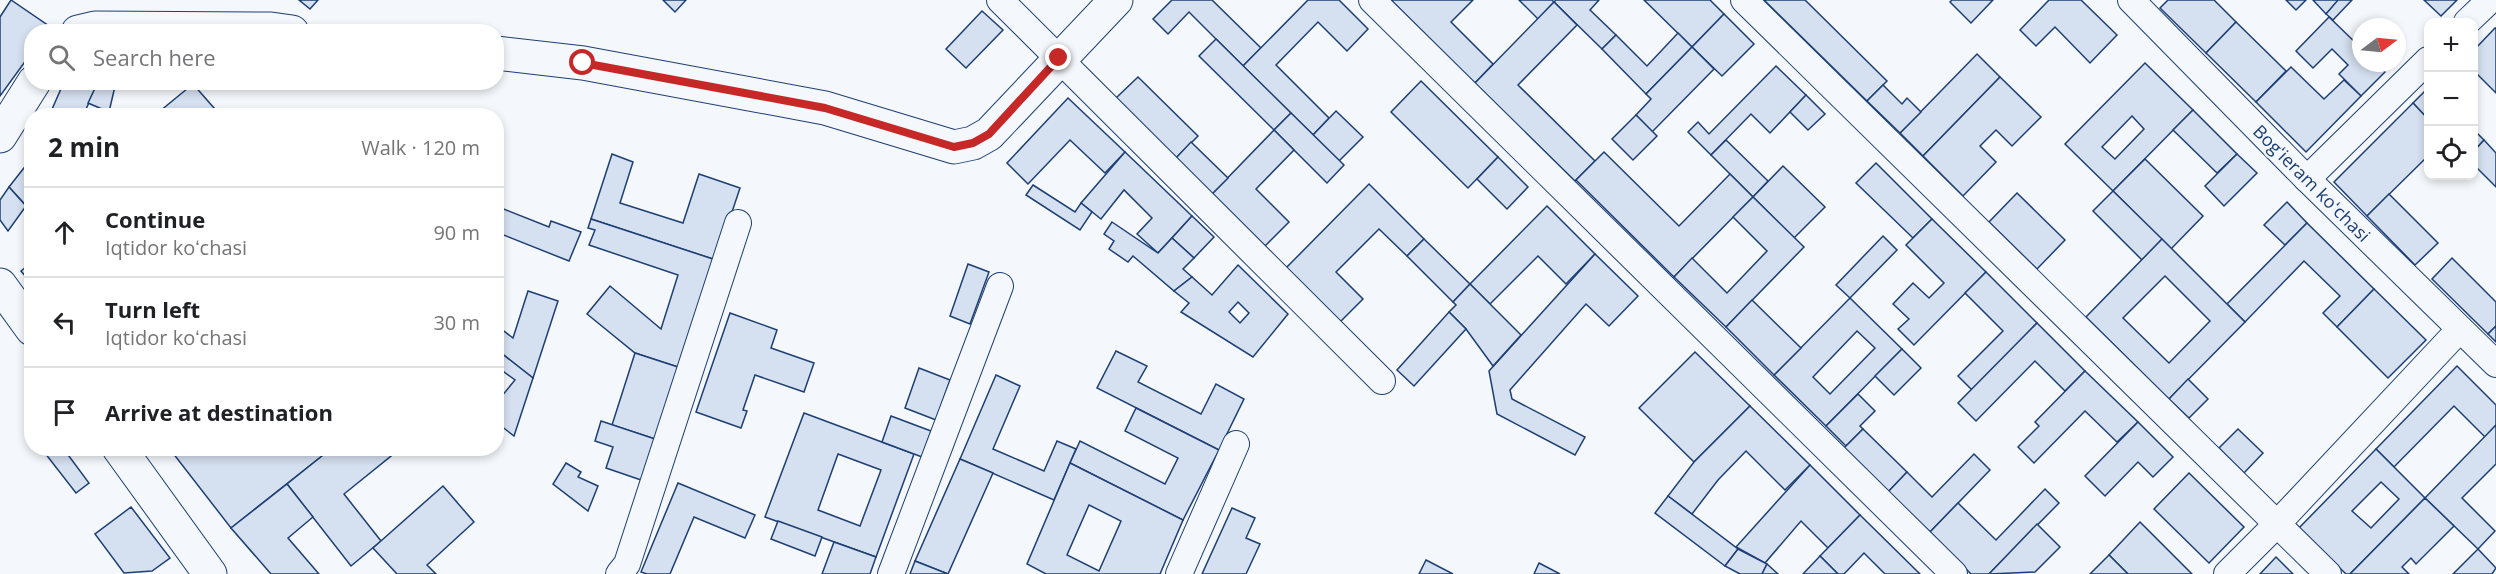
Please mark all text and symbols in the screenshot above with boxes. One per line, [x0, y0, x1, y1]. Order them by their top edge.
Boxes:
north arrow [2352, 18, 2406, 72]
map controls [2424, 18, 2478, 180]
button: + [2424, 18, 2478, 72]
search box [24, 24, 504, 90]
icon: search [45, 41, 78, 74]
text: Search here [93, 42, 216, 72]
route end [1045, 44, 1071, 70]
route start [569, 49, 595, 75]
button: − [2424, 72, 2478, 126]
street label: Bogʻieram koʻchasi [2248, 119, 2376, 247]
button: locate [2424, 126, 2478, 180]
text: 2 min [48, 129, 120, 165]
text: Walk · 120 m [361, 134, 480, 161]
text: Continue [105, 204, 205, 234]
icon: ahead [48, 216, 81, 249]
text: 90 m [433, 219, 480, 246]
text: Iqtidor koʻchasi [105, 234, 247, 261]
text: Turn left [105, 294, 200, 324]
icon: left [48, 306, 81, 339]
text: 30 m [433, 309, 480, 336]
text: Iqtidor koʻchasi [105, 324, 247, 351]
icon: arrive [48, 396, 81, 429]
text: Arrive at destination [105, 397, 333, 427]

